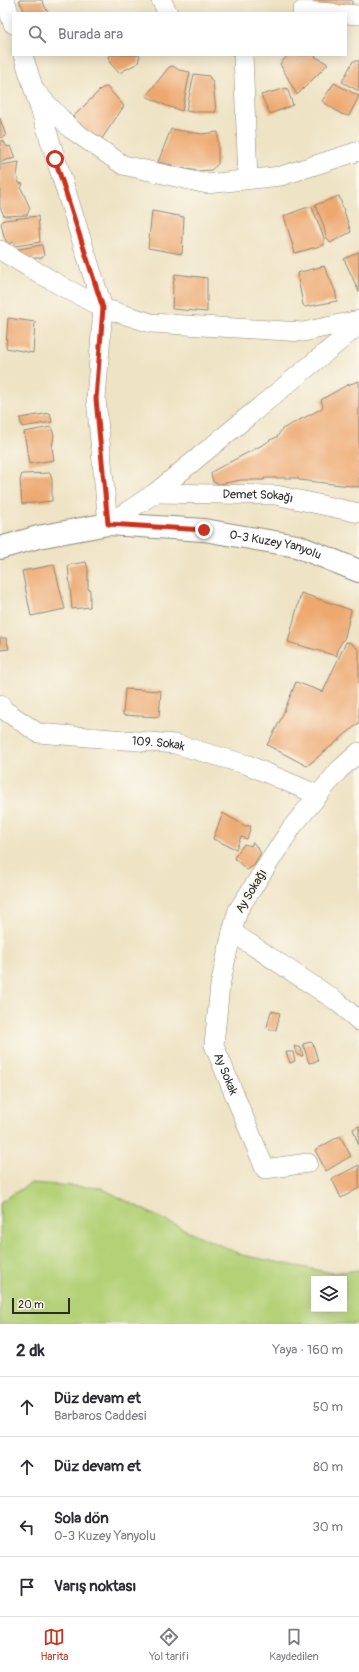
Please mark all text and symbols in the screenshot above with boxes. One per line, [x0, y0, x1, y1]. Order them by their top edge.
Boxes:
search box [12, 12, 347, 56]
icon: search [26, 23, 48, 45]
text: Burada ara [58, 25, 123, 44]
route start [46, 150, 64, 168]
street label: Demet Sokağı [222, 487, 295, 507]
route end [195, 521, 213, 539]
street label: O-3 Kuzey Yanyolu [228, 528, 323, 563]
street label: 109. Sokak [131, 734, 187, 754]
street label: Ay Sokağı [232, 867, 270, 916]
street label: Ay Sokak [210, 1051, 241, 1097]
map controls [311, 1276, 347, 1312]
button: layers [311, 1276, 347, 1312]
scale bar [12, 1296, 70, 1315]
text: 20 m [18, 1298, 44, 1311]
text: 2 dk [16, 1340, 45, 1361]
text: Yaya · 160 m [273, 1342, 343, 1358]
text: Düz devam et [54, 1389, 141, 1408]
icon: ahead [16, 1396, 38, 1418]
text: 50 m [313, 1399, 343, 1415]
text: Barbaros Caddesi [54, 1408, 147, 1424]
icon: ahead [16, 1456, 38, 1478]
text: Düz devam et [54, 1457, 141, 1476]
text: 80 m [313, 1459, 343, 1475]
text: Sola dön [54, 1509, 109, 1528]
icon: left [16, 1516, 38, 1538]
text: 30 m [313, 1519, 343, 1535]
text: O-3 Kuzey Yanyolu [54, 1528, 156, 1544]
icon: arrive [16, 1576, 38, 1598]
text: Varış noktası [54, 1577, 136, 1596]
tab: Harita [40, 1626, 68, 1663]
tab: Yol tarifi [149, 1626, 189, 1663]
tab: Kaydedilen [269, 1626, 319, 1663]

